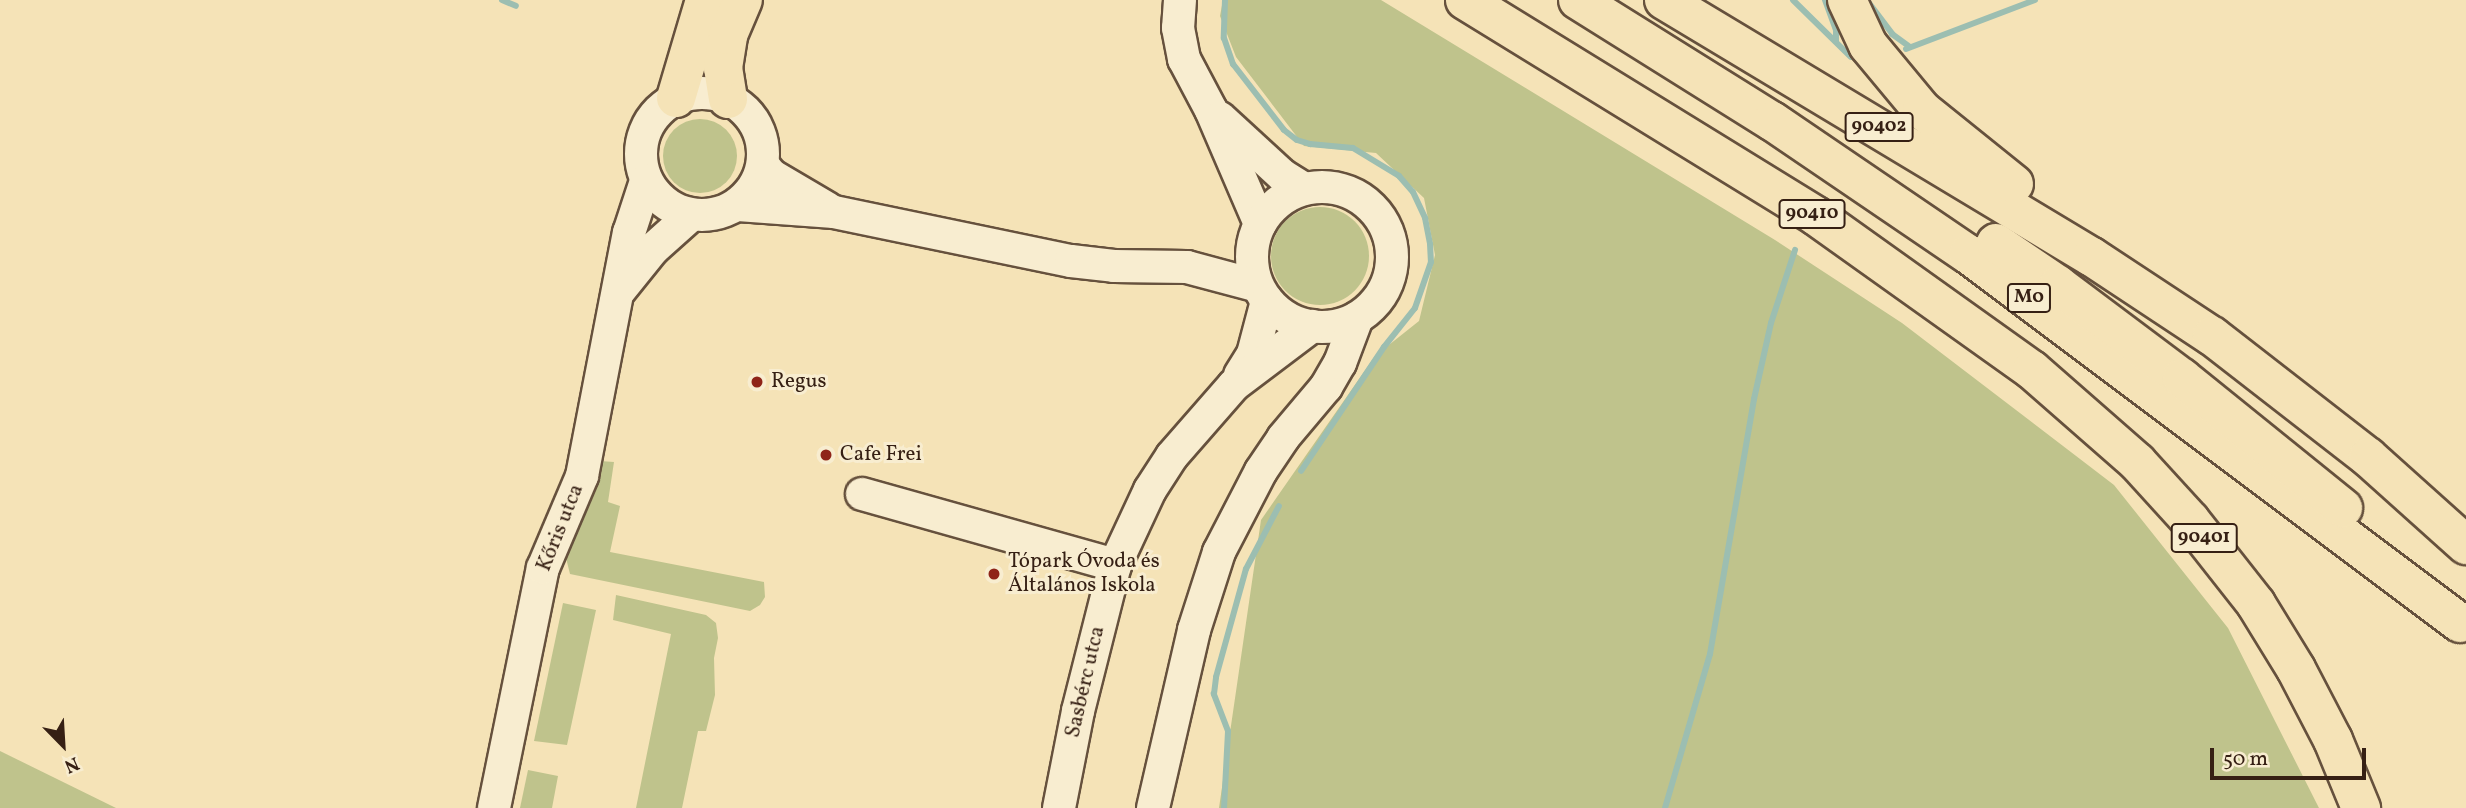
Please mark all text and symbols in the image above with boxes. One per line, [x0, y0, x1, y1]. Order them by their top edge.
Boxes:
road number: 90402 [1844, 111, 1914, 142]
road number: 90410 [1777, 198, 1847, 230]
road number: M0 [2006, 282, 2052, 314]
place label: Regus [771, 369, 826, 395]
marker: Regus [749, 374, 765, 390]
place label: Cafe Frei [840, 442, 922, 468]
marker: Cafe Frei [818, 447, 834, 463]
street label: Kőris utca [532, 481, 590, 575]
road number: 90401 [2169, 523, 2239, 554]
place label: Tópark Óvoda és Általános Iskola [1008, 549, 1160, 599]
marker: Tópark Óvoda és Általános Iskola [986, 566, 1002, 582]
street label: Sasbérc utca [1061, 624, 1111, 740]
north arrow [28, 710, 98, 780]
scale bar [2214, 734, 2370, 778]
text: 50 m [2223, 745, 2268, 774]
text: N [60, 749, 83, 779]

